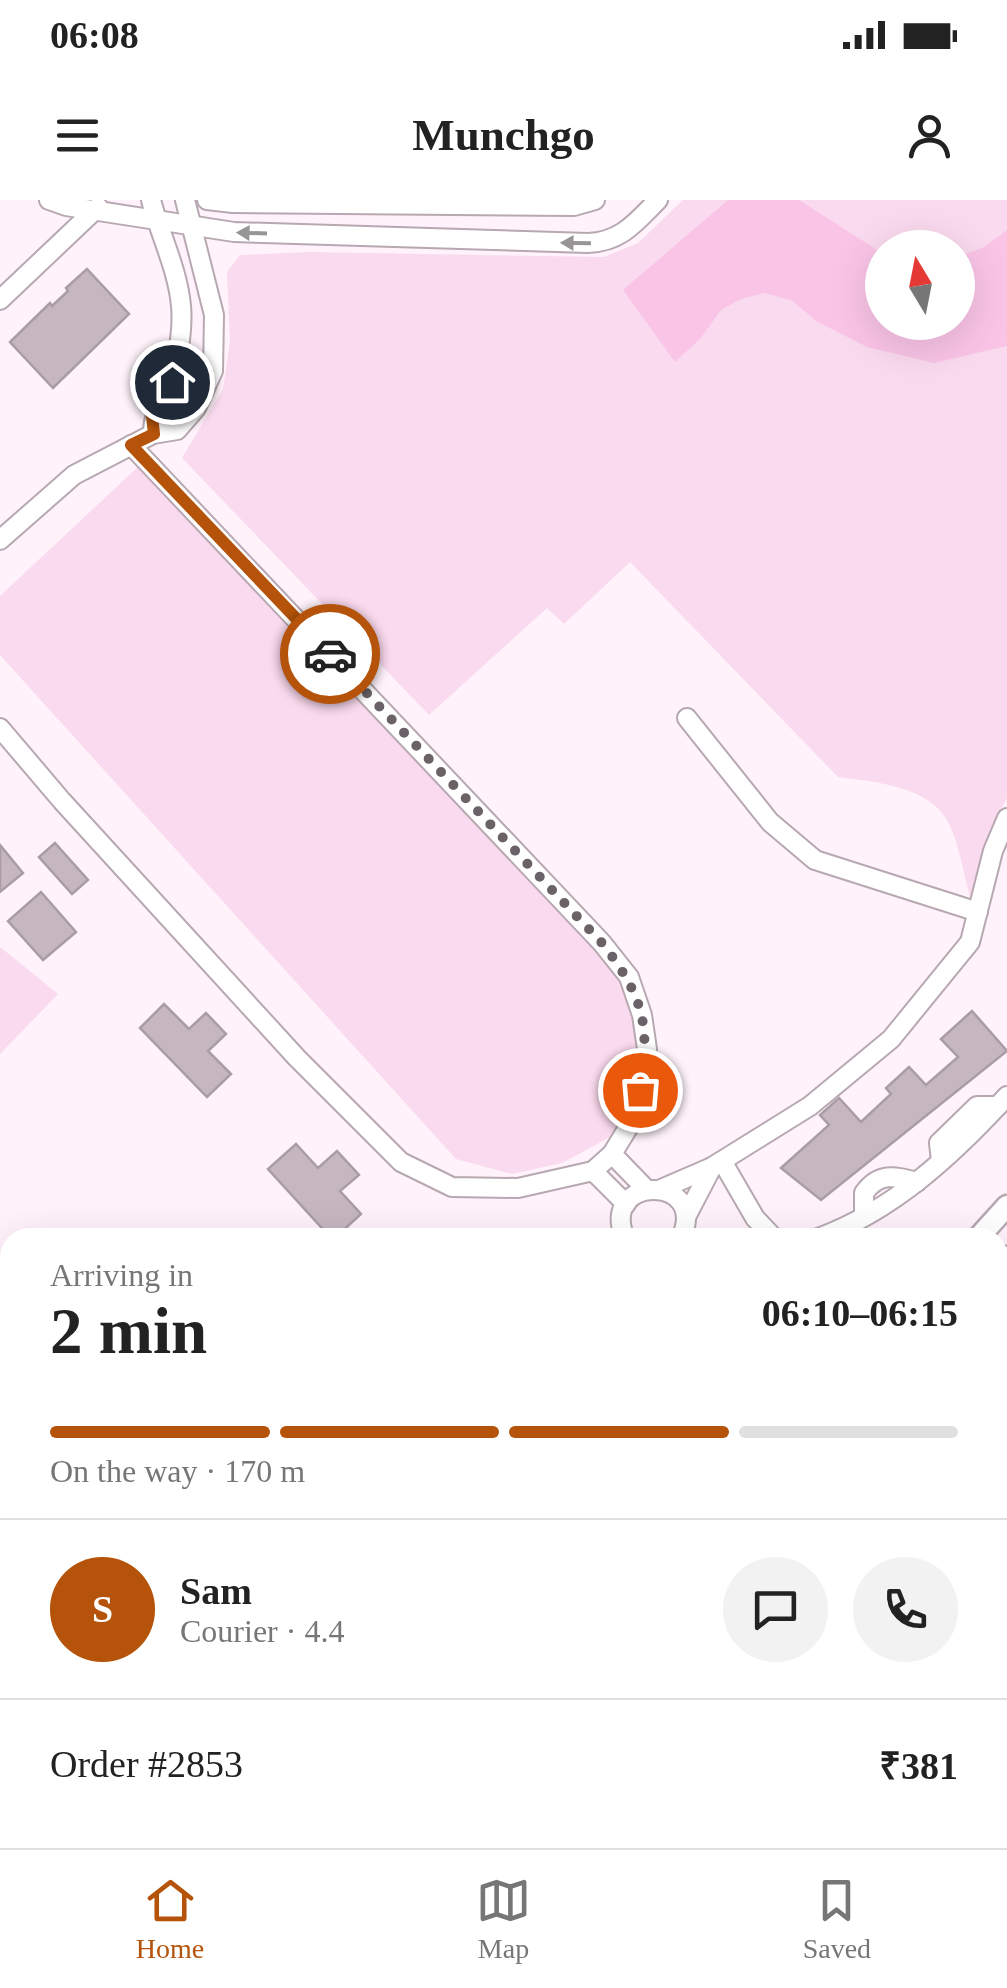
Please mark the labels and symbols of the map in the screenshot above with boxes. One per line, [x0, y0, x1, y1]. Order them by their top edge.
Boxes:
one-way arrow [235, 224, 267, 240]
north arrow [865, 230, 975, 340]
one-way arrow [560, 234, 592, 250]
pin [130, 340, 215, 425]
courier [280, 604, 380, 704]
pin [598, 1048, 683, 1133]

